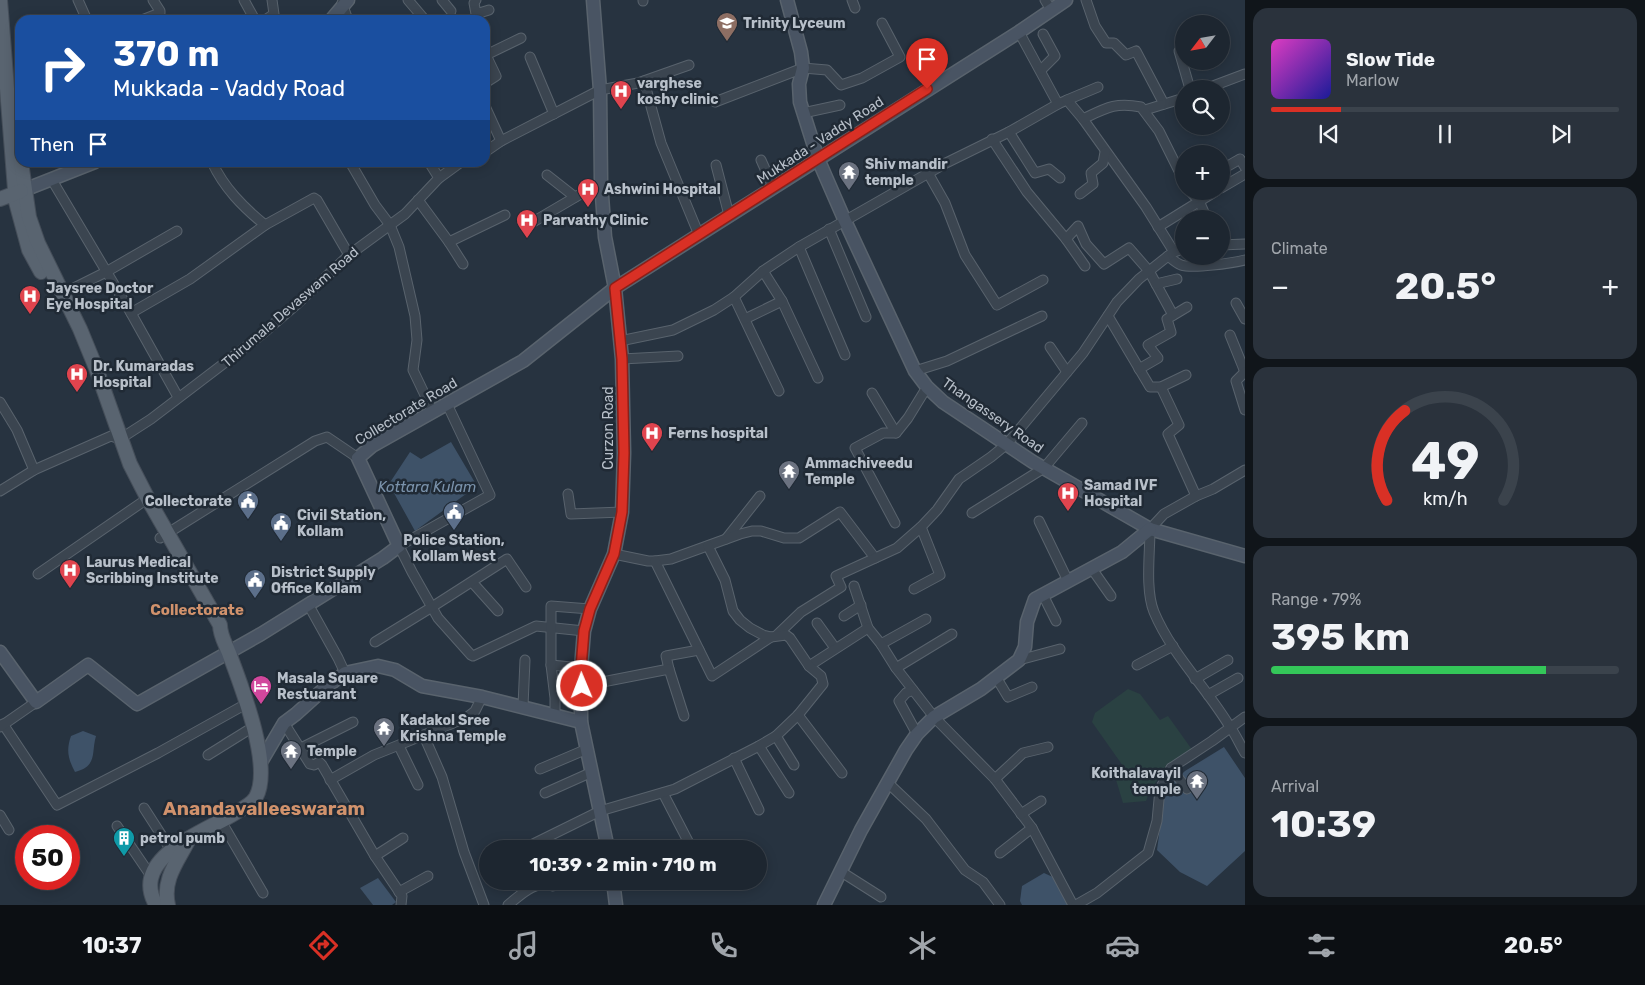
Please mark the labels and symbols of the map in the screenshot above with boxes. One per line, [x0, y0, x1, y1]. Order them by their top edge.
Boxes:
school or university icon: Trinity Lyceum [715, 11, 739, 42]
place label: Trinity Lyceum [743, 15, 846, 32]
north arrow [1175, 15, 1230, 70]
pin [906, 38, 948, 89]
place label: varghese koshy clinic [637, 75, 719, 108]
hospital icon: varghese koshy clinic [609, 79, 633, 110]
street label: Mukkada - Vaddy Road [754, 93, 887, 188]
place label: Shiv mandir temple [865, 156, 948, 189]
temple icon: Shiv mandir temple [837, 160, 861, 191]
hospital icon: Ashwini Hospital [576, 177, 600, 208]
place label: Ashwini Hospital [604, 181, 721, 198]
hospital icon: Parvathy Clinic [515, 208, 539, 239]
place label: Parvathy Clinic [543, 212, 649, 229]
street label: Thirumala Devaswam Road [219, 243, 362, 371]
place label: Jaysree Doctor Eye Hospital [46, 280, 154, 313]
hospital icon: Jaysree Doctor Eye Hospital [18, 284, 42, 315]
place label: Dr. Kumaradas Hospital [93, 358, 194, 391]
hospital icon: Dr. Kumaradas Hospital [65, 362, 89, 393]
street label: Collectorate Road [352, 374, 460, 449]
street label: Thangassery Road [939, 374, 1047, 457]
street label: Curzon Road [600, 386, 617, 470]
hospital icon: Ferns hospital [640, 421, 664, 452]
place label: Ferns hospital [668, 425, 768, 442]
place label: Ammachiveedu Temple [805, 455, 913, 488]
temple icon: Ammachiveedu Temple [777, 459, 801, 490]
place label: Samad IVF Hospital [1084, 477, 1158, 510]
water label: Kottara Kulam [378, 478, 476, 496]
hospital icon: Samad IVF Hospital [1056, 481, 1080, 512]
public building icon: Collectorate [236, 489, 260, 520]
place label: Collectorate [145, 493, 232, 510]
public building icon: Police Station, Kollam West [442, 500, 466, 531]
place label: Civil Station, Kollam [297, 507, 386, 540]
public building icon: Civil Station, Kollam [269, 511, 293, 542]
place label: Police Station, Kollam West [403, 532, 505, 565]
place label: Laurus Medical Scribbing Institute [86, 554, 219, 587]
hospital icon: Laurus Medical Scribbing Institute [58, 558, 82, 589]
place label: District Supply Office Kollam [271, 564, 376, 597]
public building icon: District Supply Office Kollam [243, 568, 267, 599]
district label: Collectorate [150, 601, 244, 619]
position arrow [555, 659, 607, 711]
place label: Masala Square Restuarant [277, 670, 378, 703]
hotel icon: Masala Square Restuarant [249, 674, 273, 705]
place label: Kadakol Sree Krishna Temple [400, 712, 506, 745]
temple icon: Kadakol Sree Krishna Temple [372, 716, 396, 747]
temple icon: Temple [279, 739, 303, 770]
place label: Temple [307, 743, 357, 760]
place label: Koithalavayil temple [1091, 765, 1181, 798]
temple icon: Koithalavayil temple [1185, 769, 1209, 800]
district label: Anandavalleeswaram [163, 797, 365, 820]
speed limit sign: 50 [15, 825, 80, 890]
building icon: petrol pumb [112, 826, 136, 857]
place label: petrol pumb [140, 830, 225, 847]

